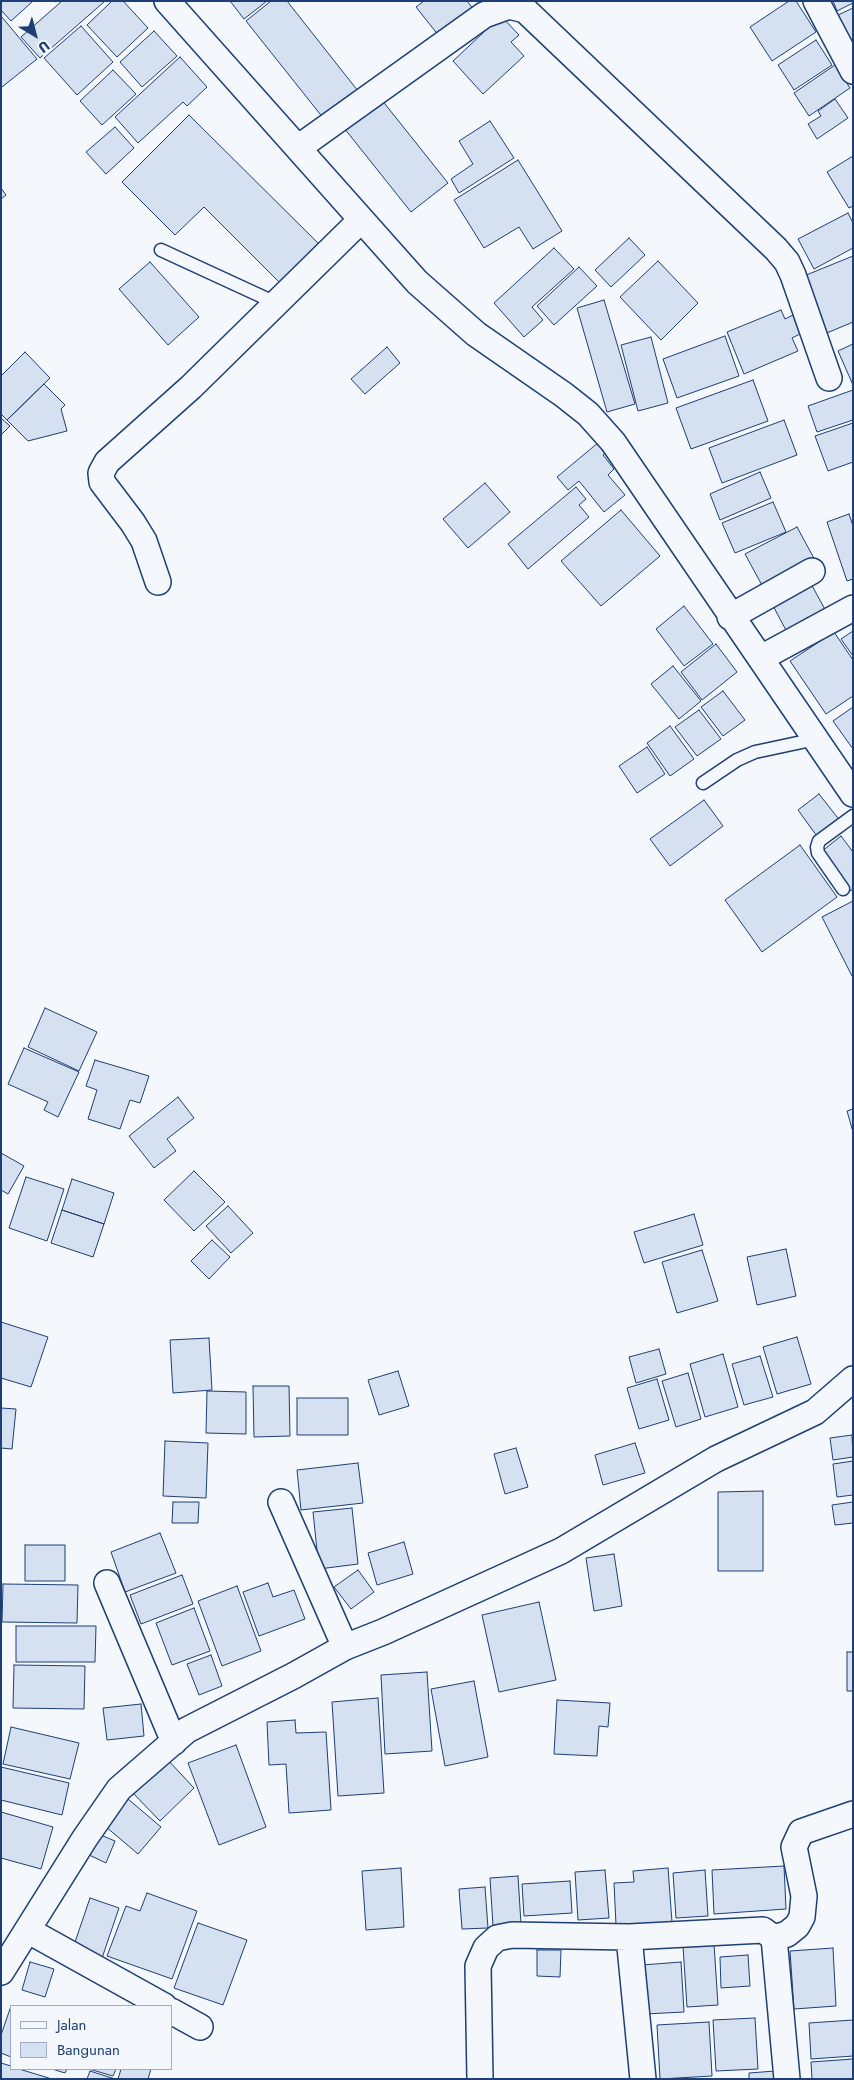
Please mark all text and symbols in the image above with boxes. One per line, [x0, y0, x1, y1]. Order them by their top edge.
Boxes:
north arrow [10, 10, 60, 60]
text: U [34, 36, 54, 58]
legend [10, 2005, 172, 2070]
text: Jalan [57, 2014, 86, 2036]
text: Bangunan [57, 2039, 120, 2061]

